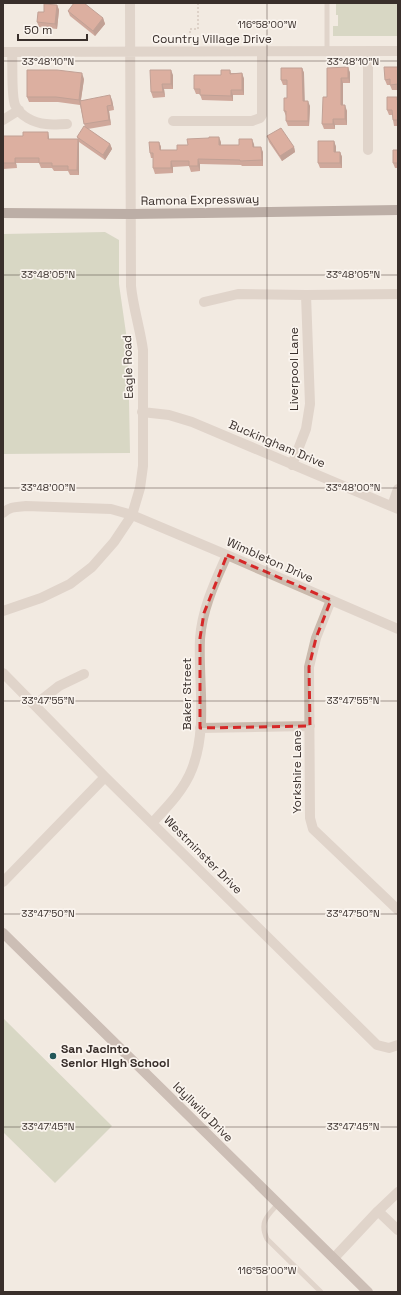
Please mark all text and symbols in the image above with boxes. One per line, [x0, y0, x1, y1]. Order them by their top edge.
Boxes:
scale bar [18, 16, 87, 42]
text: 116°58'00"W [238, 18, 297, 31]
text: 50 m [24, 22, 52, 38]
street label: Country Village Drive [152, 31, 272, 47]
text: 33°48'10"N [22, 55, 74, 68]
text: 33°48'10"N [327, 55, 379, 68]
street label: Ramona Expressway [141, 191, 259, 209]
text: 33°48'05"N [21, 268, 75, 281]
text: 33°48'05"N [326, 268, 380, 281]
street label: Liverpool Lane [286, 327, 302, 411]
street label: Eagle Road [119, 335, 137, 399]
street label: Buckingham Drive [226, 416, 328, 472]
text: 33°48'00"N [21, 481, 75, 494]
text: 33°48'00"N [326, 481, 380, 494]
street label: Wimbleton Drive [224, 534, 316, 586]
street label: Baker Street [179, 658, 195, 730]
text: 33°47'55"N [22, 694, 74, 707]
text: 33°47'55"N [327, 694, 379, 707]
street label: Yorkshire Lane [289, 730, 305, 814]
street label: Westminster Drive [160, 812, 246, 898]
text: 33°47'50"N [21, 907, 75, 920]
text: 33°47'50"N [326, 907, 380, 920]
place label: San Jacinto Senior High School [61, 1041, 170, 1071]
marker: San Jacinto Senior High School [48, 1051, 58, 1061]
street label: Idyllwild Drive [169, 1078, 237, 1146]
text: 33°47'45"N [22, 1120, 74, 1133]
text: 33°47'45"N [327, 1120, 379, 1133]
text: 116°58'00"W [238, 1264, 297, 1277]

